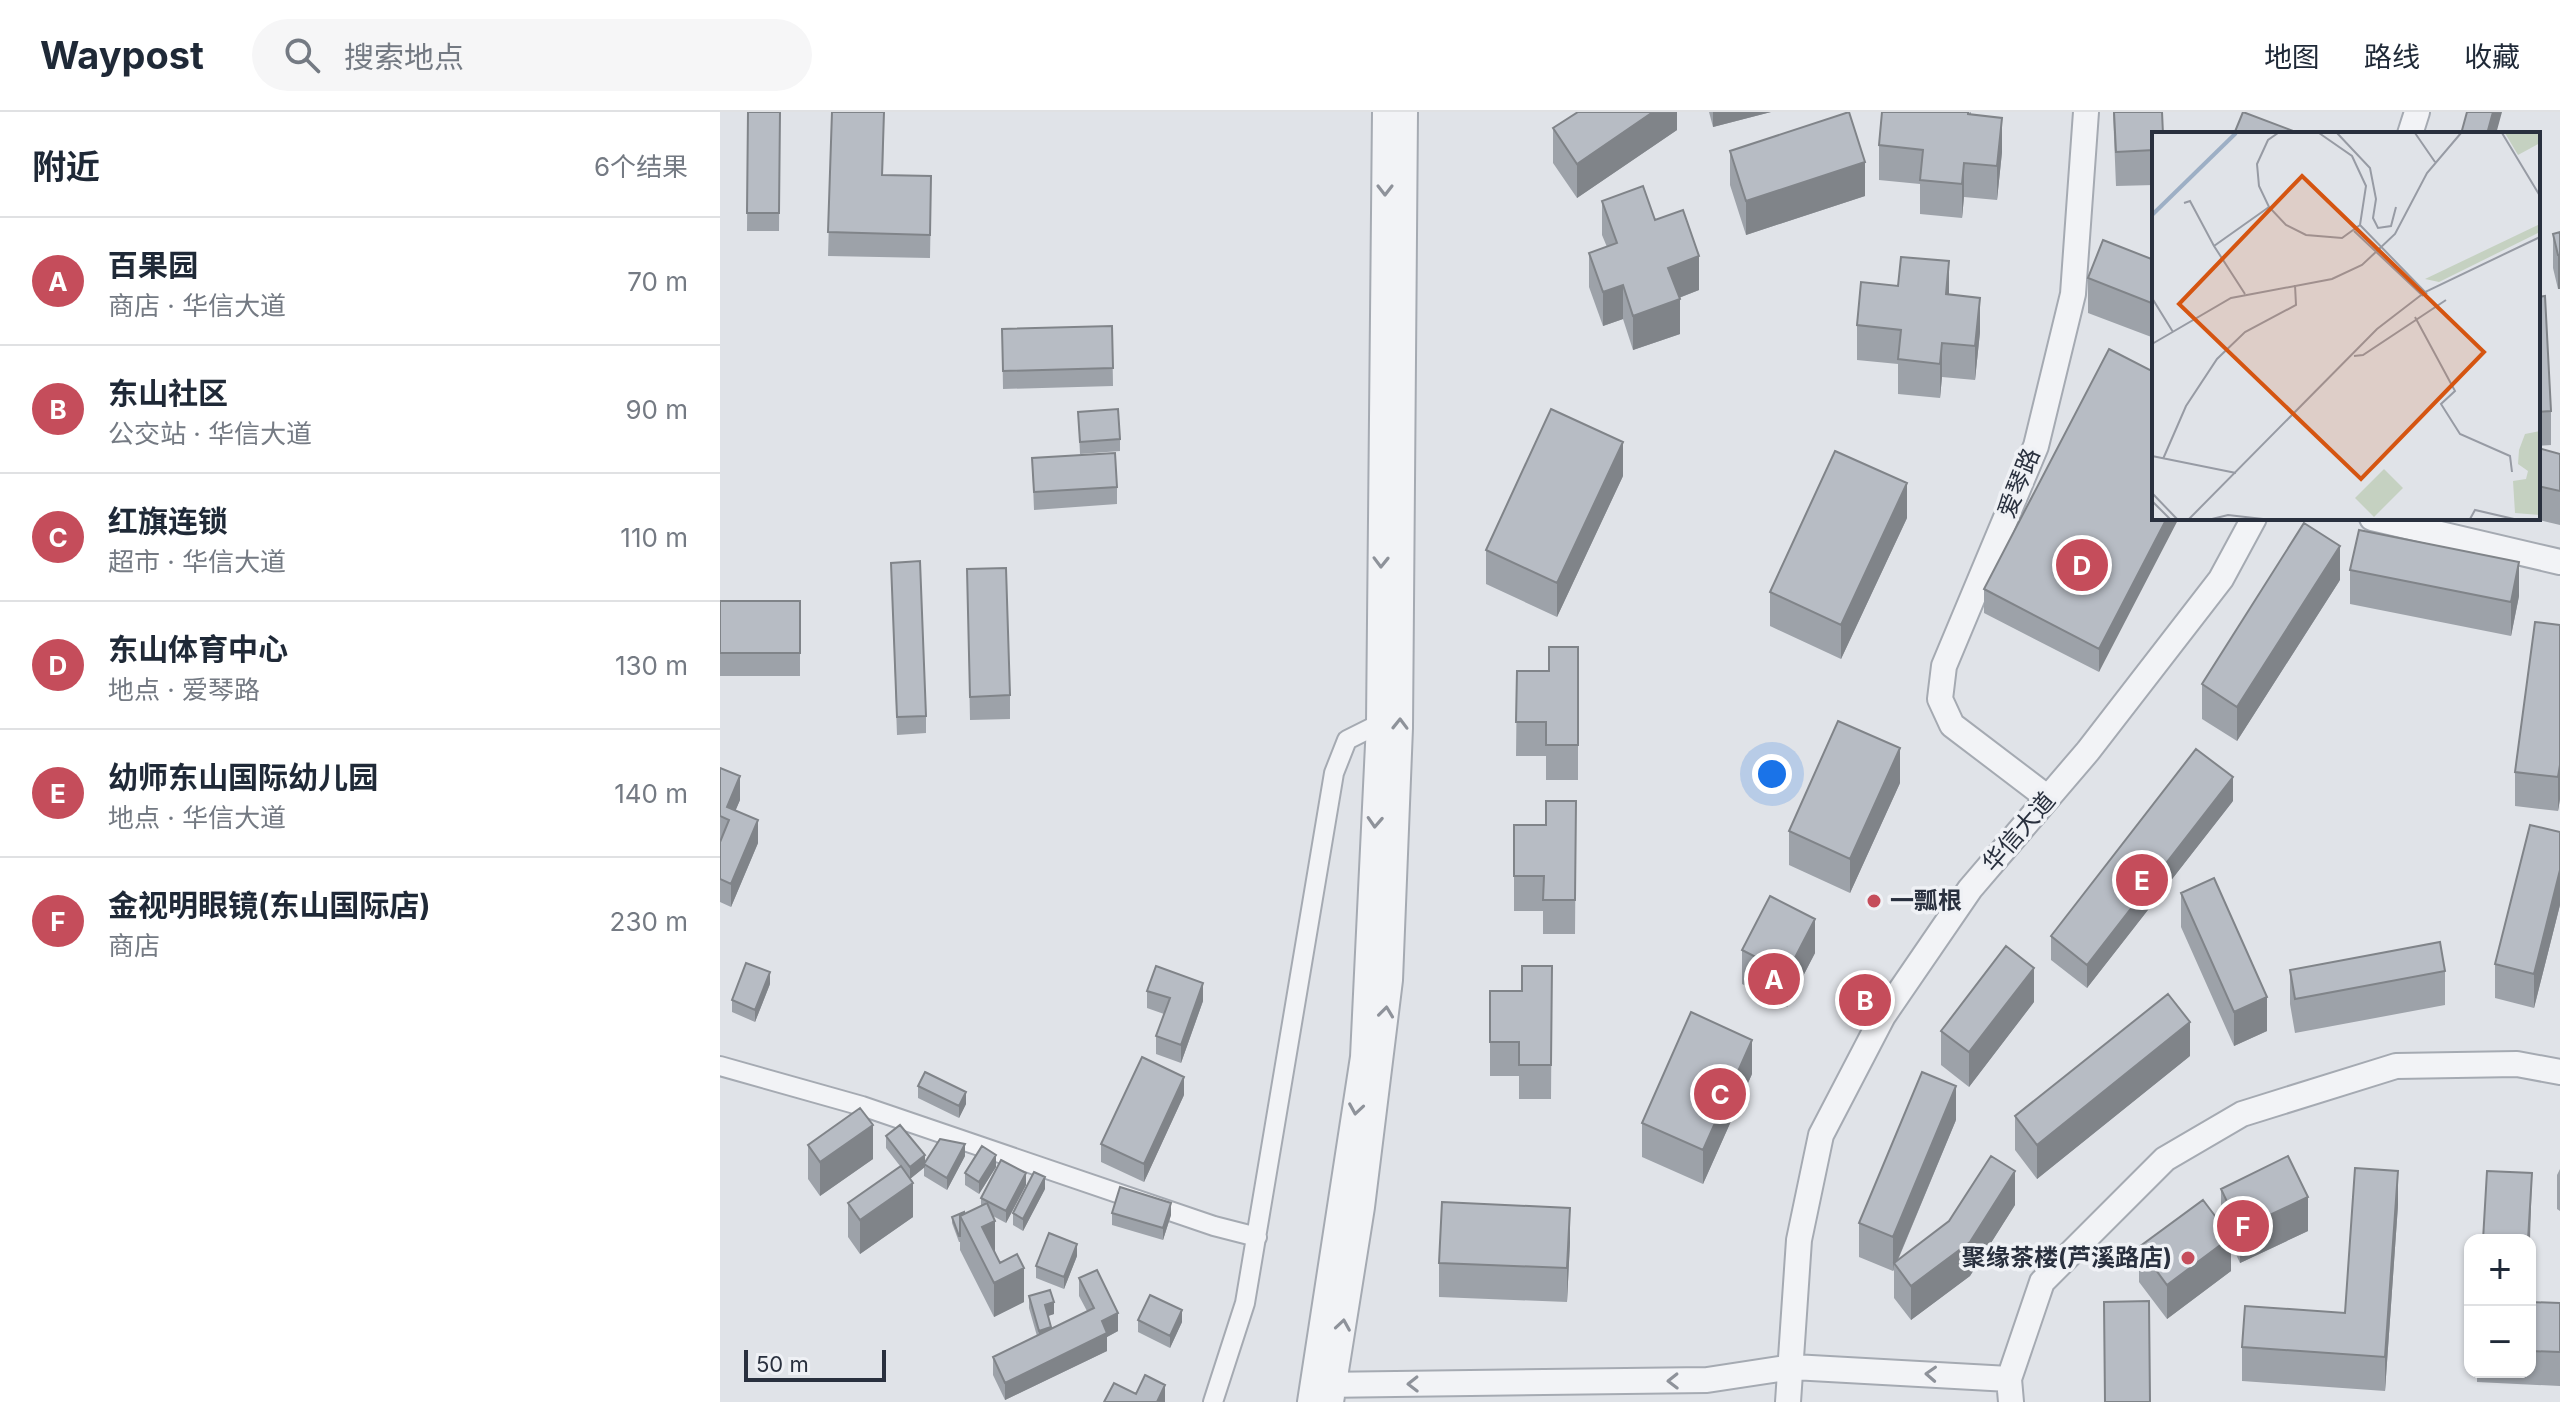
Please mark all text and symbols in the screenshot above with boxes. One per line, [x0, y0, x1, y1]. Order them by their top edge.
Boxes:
search box [252, 19, 812, 91]
text: Waypost [40, 32, 204, 78]
icon: search [280, 33, 324, 77]
text: 搜索地点 [344, 39, 464, 75]
text: 地图 [2264, 40, 2320, 74]
text: 路线 [2364, 40, 2420, 74]
text: 收藏 [2464, 40, 2520, 74]
inset map [2152, 132, 2540, 520]
text: 附近 [32, 146, 100, 187]
text: 6个结果 [594, 151, 688, 182]
one-way arrow [1376, 184, 1394, 197]
text: 百果园 [108, 247, 198, 283]
text: A [48, 266, 68, 297]
text: 70 m [627, 266, 688, 297]
text: 商店 · 华信大道 [108, 290, 286, 321]
text: 东山社区 [108, 375, 228, 411]
text: B [49, 394, 67, 425]
text: 90 m [625, 394, 688, 425]
text: 公交站 · 华信大道 [108, 418, 312, 449]
street label: 爱琴路 [1992, 444, 2045, 522]
text: 红旗连锁 [108, 503, 228, 539]
text: C [48, 522, 68, 553]
text: 110 m [620, 522, 688, 553]
pin: D [2056, 535, 2108, 595]
text: 超市 · 华信大道 [108, 546, 286, 577]
one-way arrow [1373, 556, 1390, 569]
text: 东山体育中心 [108, 631, 288, 667]
text: D [49, 650, 67, 681]
text: 130 m [615, 650, 688, 681]
text: 地点 · 爱琴路 [108, 674, 260, 705]
one-way arrow [1391, 717, 1409, 730]
your location [1752, 754, 1792, 794]
text: 幼师东山国际幼儿园 [108, 759, 378, 795]
text: E [50, 778, 66, 809]
text: 140 m [614, 778, 688, 809]
street label: 华信大道 [1976, 786, 2061, 877]
text: 地点 · 华信大道 [108, 802, 286, 833]
one-way arrow [1366, 816, 1383, 829]
pin: E [2116, 850, 2168, 910]
place label: 一瓢根 [1890, 886, 1962, 915]
text: 金视明眼镜(东山国际店) [108, 887, 431, 923]
marker: 一瓢根 [1865, 892, 1883, 910]
text: F [50, 906, 66, 937]
text: 230 m [610, 906, 688, 937]
text: 商店 [108, 930, 160, 961]
pin: A [1748, 949, 1800, 1009]
pin: B [1839, 970, 1891, 1030]
one-way arrow [1378, 1005, 1395, 1018]
pin: C [1694, 1064, 1746, 1124]
one-way arrow [1348, 1102, 1365, 1116]
pin: F [2217, 1196, 2269, 1256]
map controls [2464, 1234, 2536, 1378]
button: + [2464, 1234, 2536, 1306]
place label: 聚缘茶楼(芦溪路店) [1962, 1243, 2172, 1272]
marker: 聚缘茶楼(芦溪路店) [2179, 1249, 2197, 1267]
button: − [2464, 1306, 2536, 1378]
one-way arrow [1334, 1318, 1351, 1332]
scale bar [744, 1346, 886, 1382]
text: 50 m [756, 1351, 809, 1377]
one-way arrow [1924, 1366, 1937, 1383]
one-way arrow [1666, 1372, 1679, 1389]
one-way arrow [1406, 1375, 1419, 1392]

